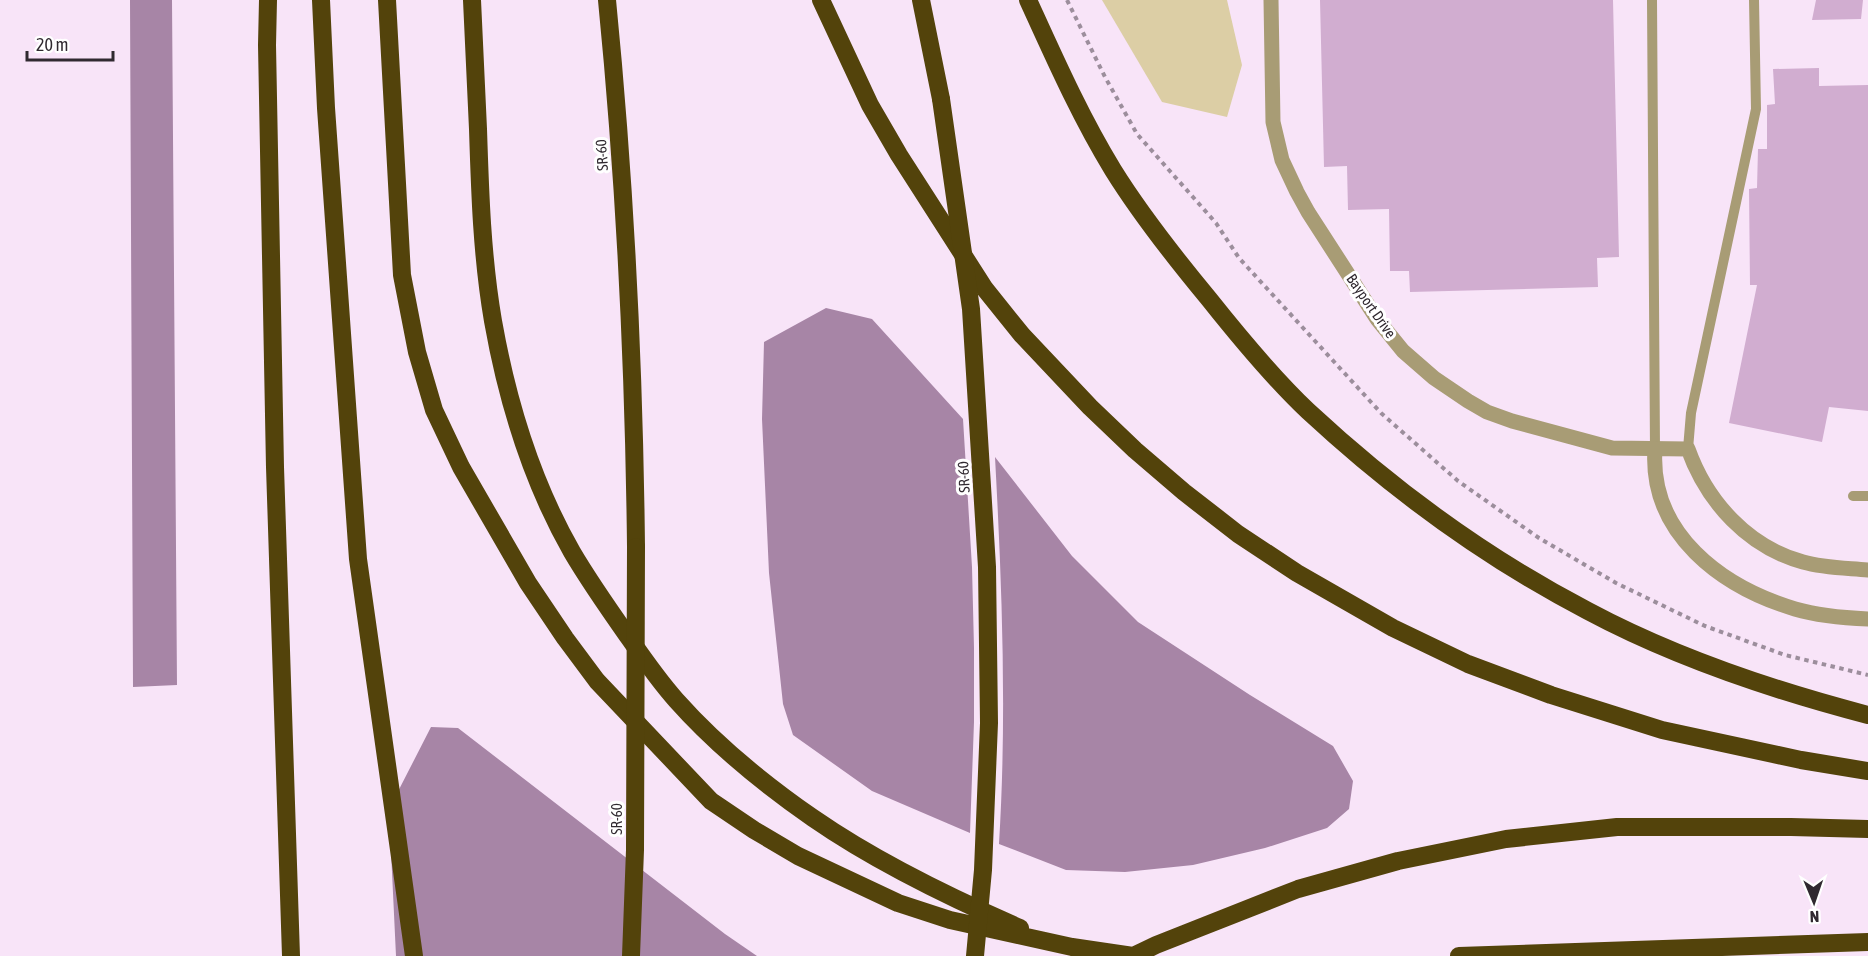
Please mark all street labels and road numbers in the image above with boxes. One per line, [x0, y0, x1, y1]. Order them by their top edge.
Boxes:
street label: SR-60 [592, 139, 611, 171]
street label: Bayport Drive [1343, 270, 1400, 341]
street label: SR-60 [954, 461, 973, 493]
street label: SR-60 [608, 803, 625, 835]

